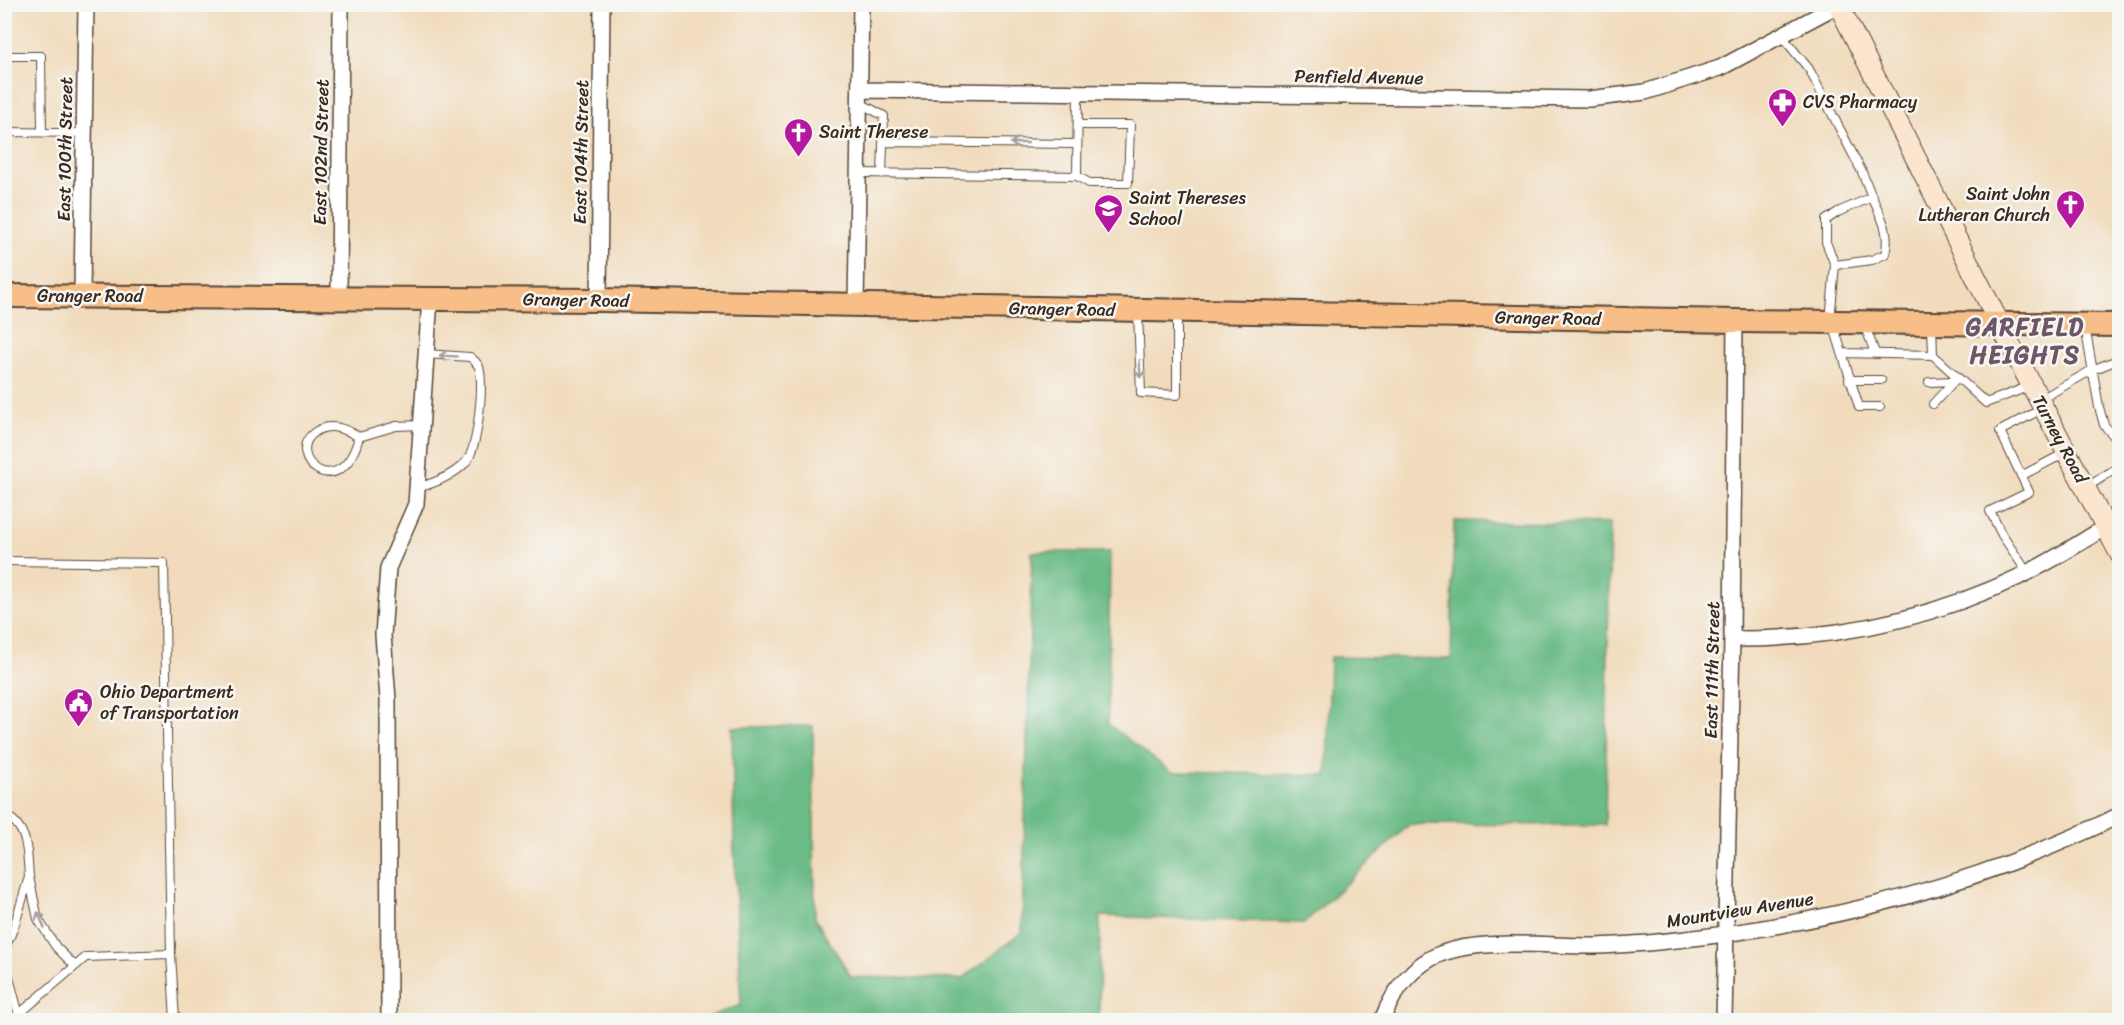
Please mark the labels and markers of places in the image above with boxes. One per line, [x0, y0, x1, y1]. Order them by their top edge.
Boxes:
pharmacy icon: CVS Pharmacy [1766, 86, 1798, 128]
place label: CVS Pharmacy [1803, 86, 1918, 118]
church icon: Saint Therese [782, 116, 814, 158]
place label: Saint Therese [819, 116, 928, 148]
place label: Saint John Lutheran Church [1919, 178, 2050, 231]
place label: Saint Thereses School [1129, 182, 1246, 235]
church icon: Saint John Lutheran Church [2055, 188, 2087, 230]
school or university icon: Saint Thereses School [1092, 192, 1124, 234]
place label: Ohio Department of Transportation [100, 676, 239, 729]
public building icon: Ohio Department of Transportation [63, 686, 95, 728]

